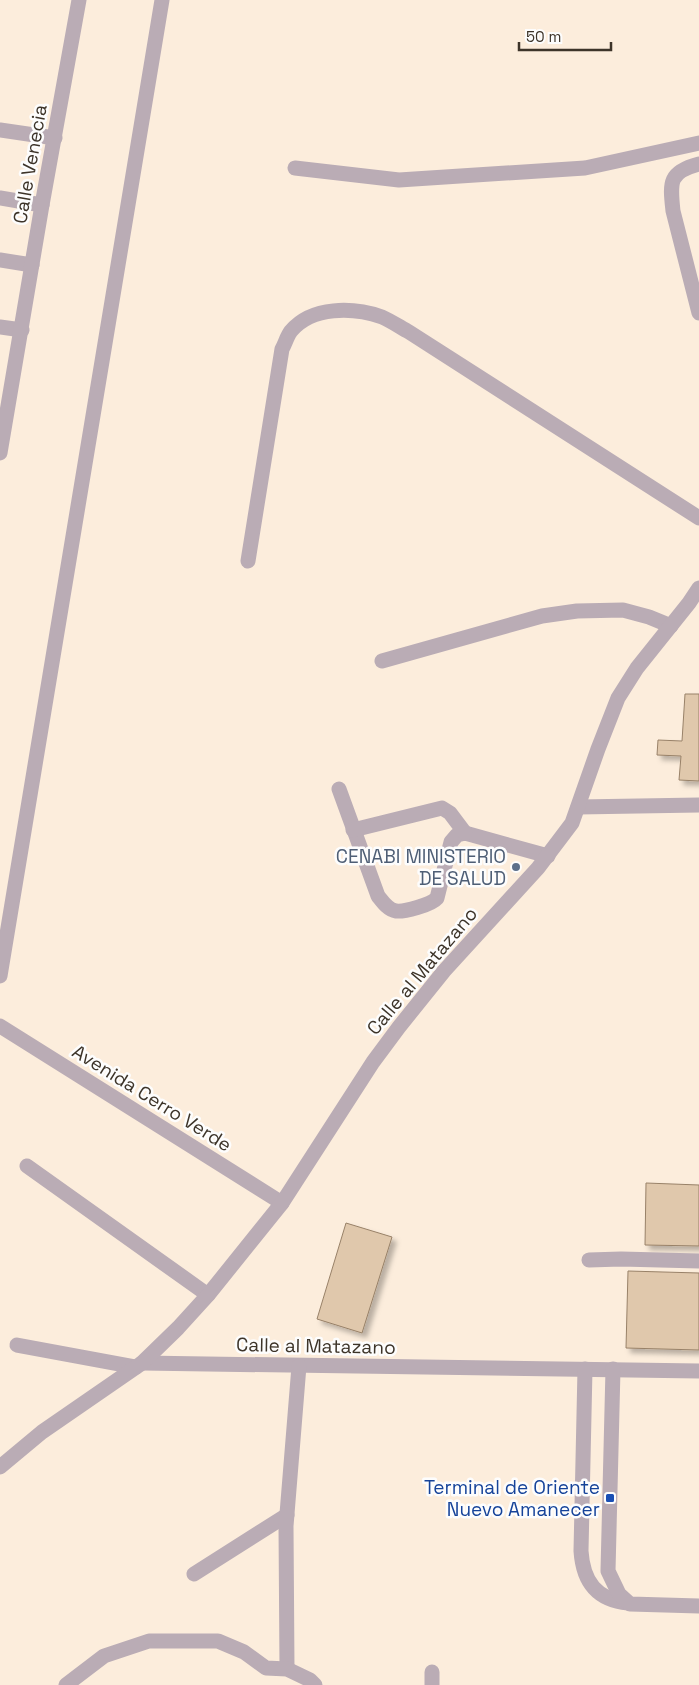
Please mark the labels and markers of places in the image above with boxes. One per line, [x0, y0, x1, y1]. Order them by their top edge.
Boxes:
place label: CENABI MINISTERIO DE SALUD [336, 844, 506, 891]
marker: CENABI MINISTERIO DE SALUD [510, 861, 522, 873]
place label: Terminal de Oriente Nuevo Amanecer [424, 1475, 600, 1522]
marker: Terminal de Oriente Nuevo Amanecer [604, 1492, 616, 1504]

